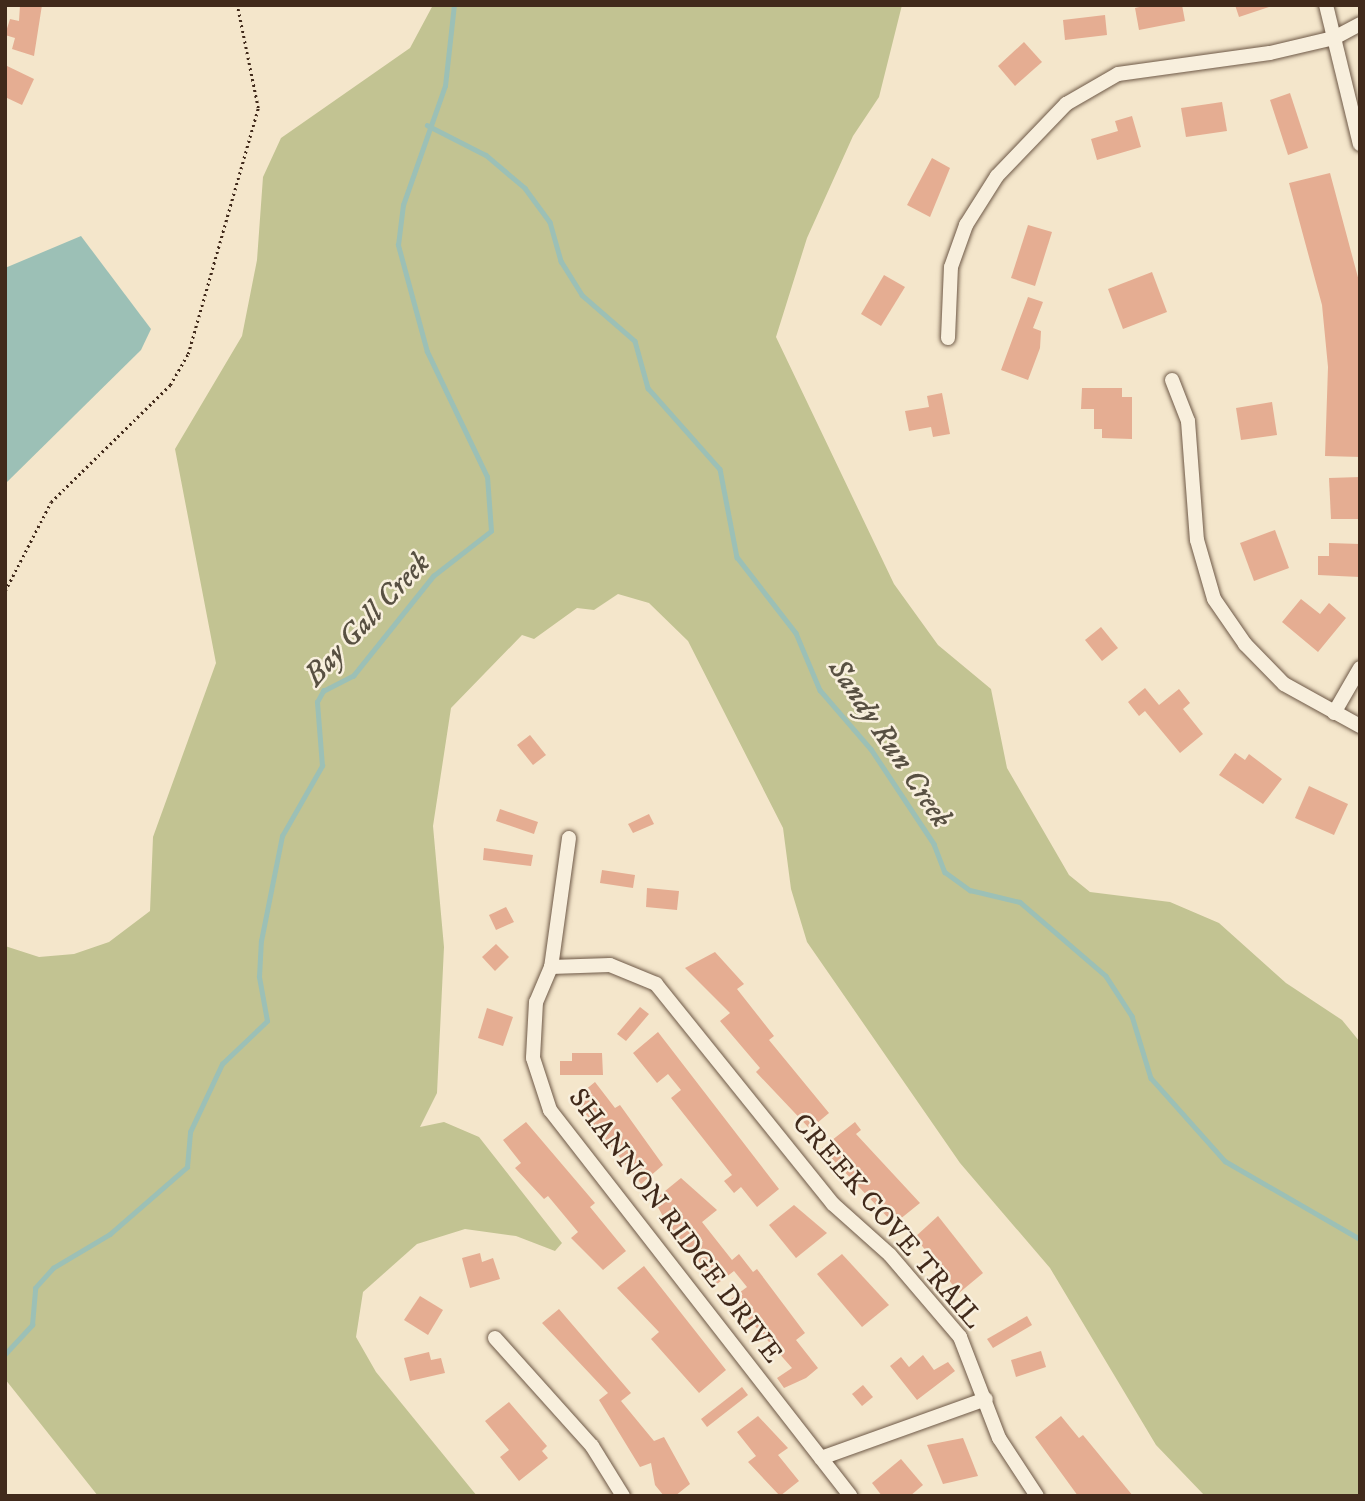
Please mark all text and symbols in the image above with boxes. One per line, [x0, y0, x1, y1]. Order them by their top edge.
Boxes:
water label: Bay Gall Creek [297, 546, 439, 694]
water label: Sandy Run Creek [819, 653, 959, 835]
street label: SHANNON RIDGE DRIVE [561, 1082, 789, 1370]
street label: CREEK COVE TRAIL [785, 1107, 989, 1335]

